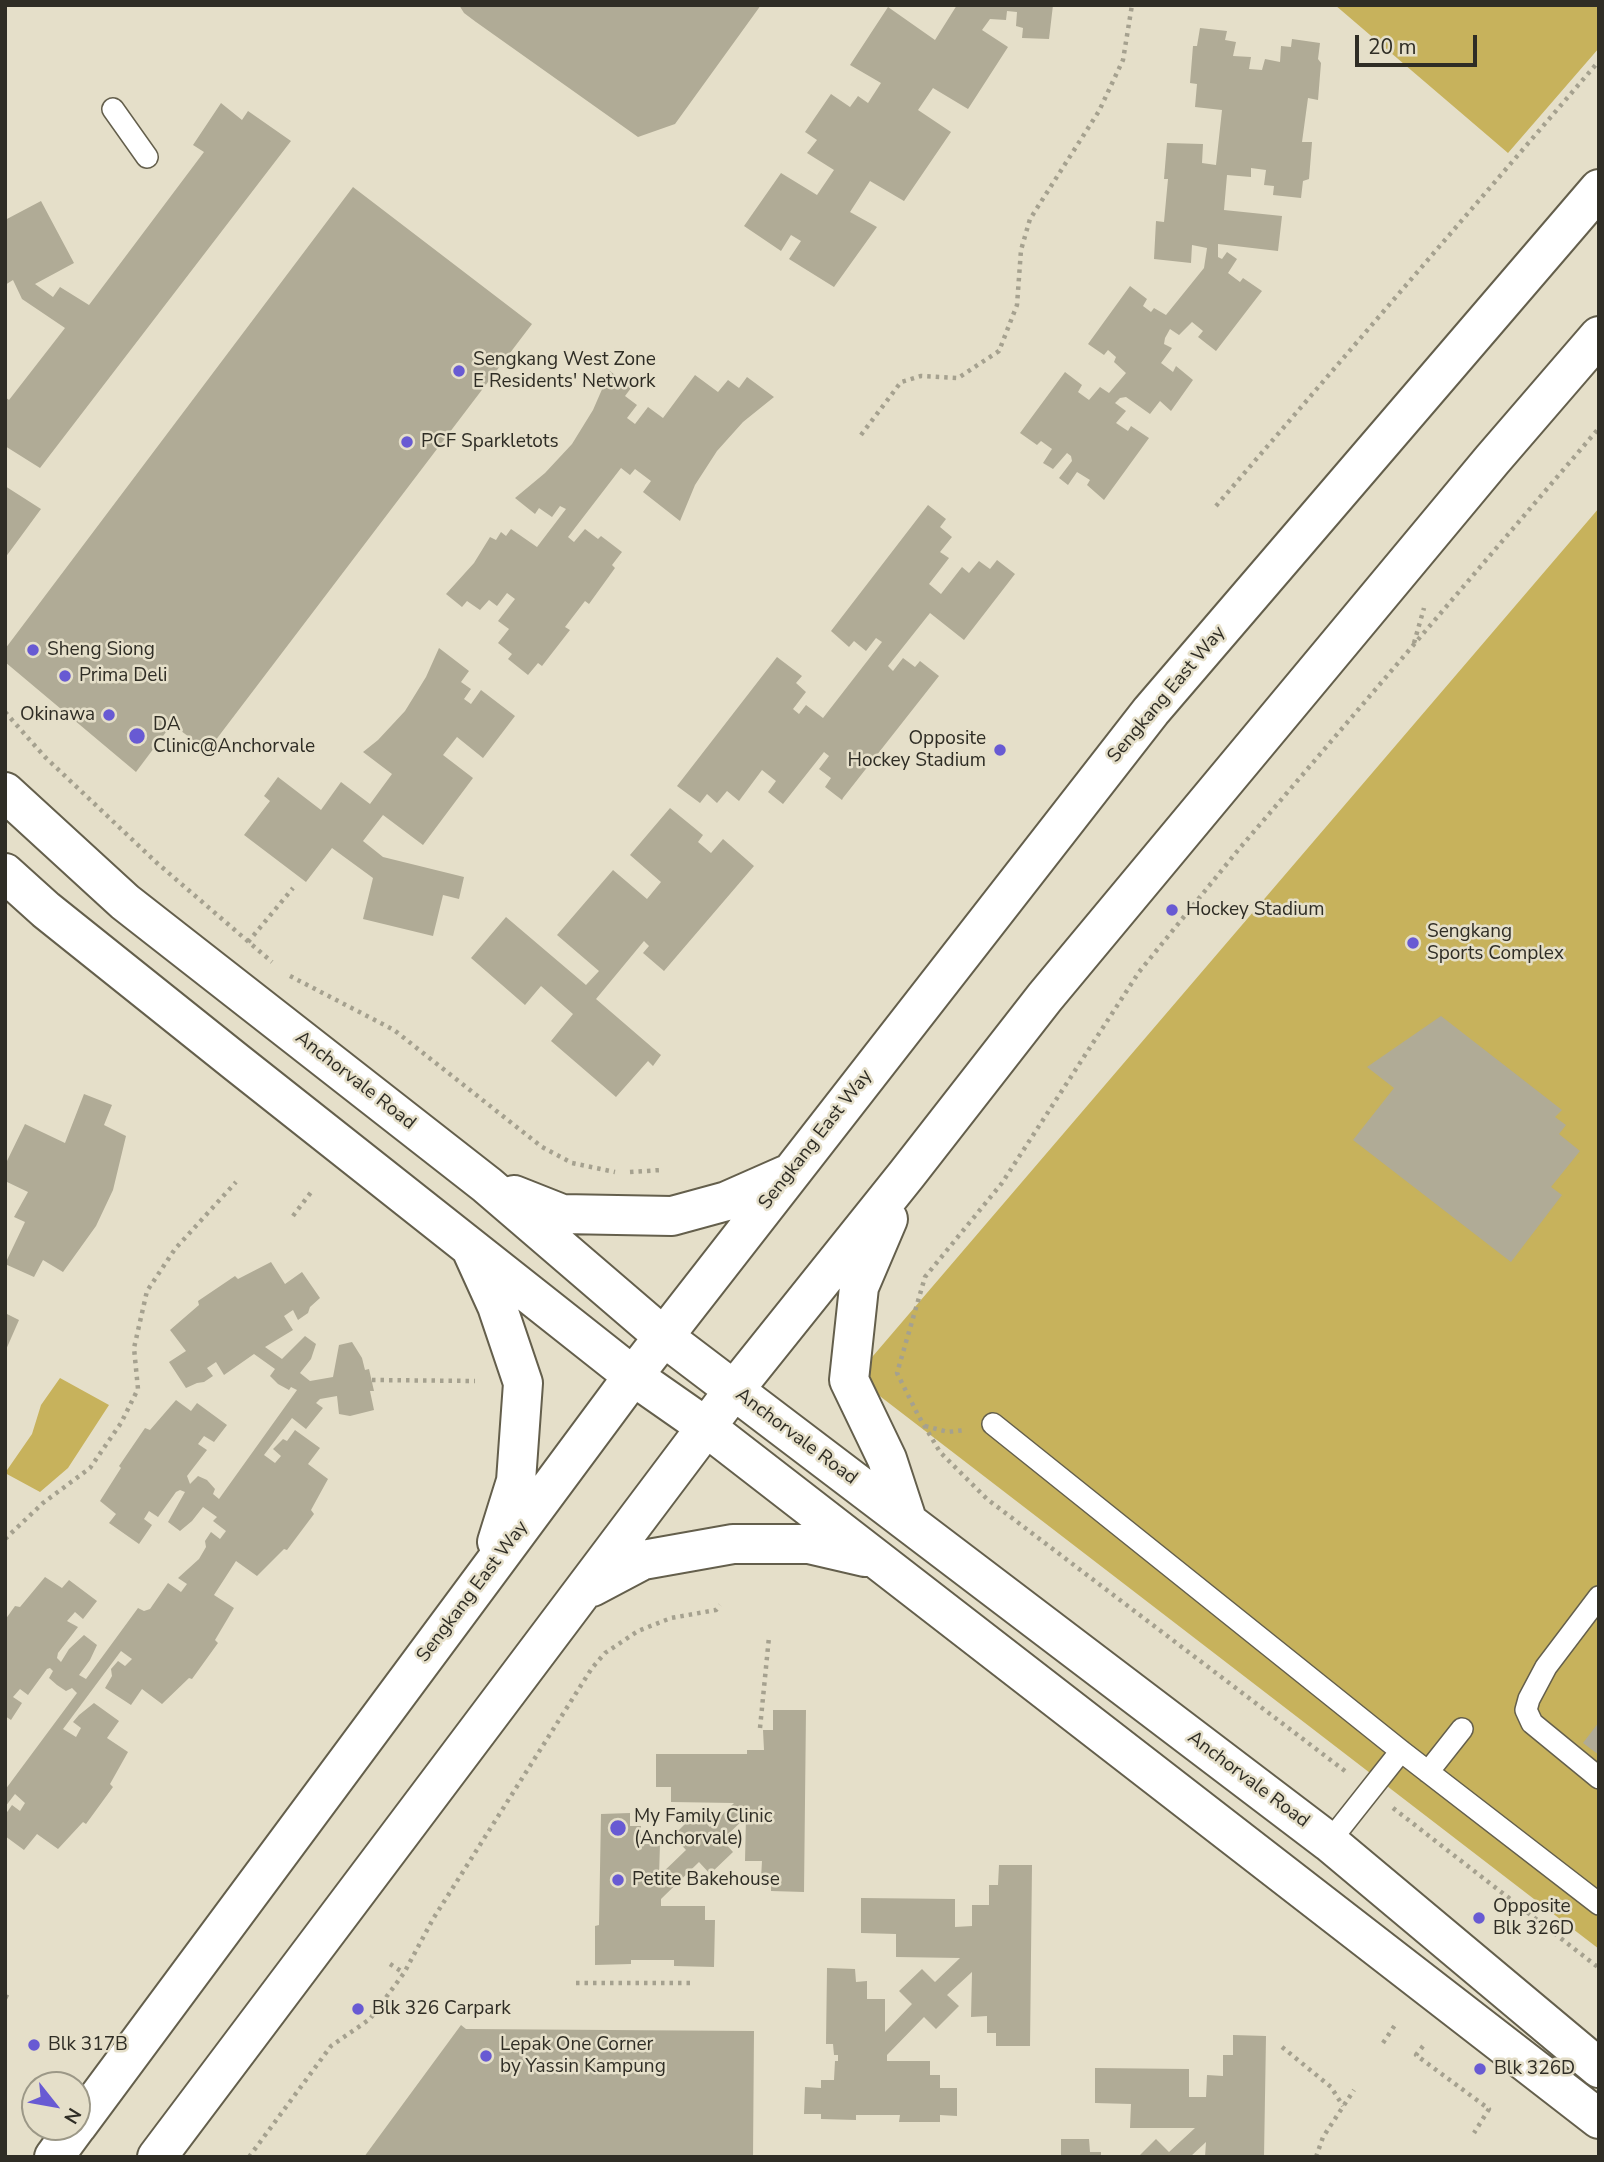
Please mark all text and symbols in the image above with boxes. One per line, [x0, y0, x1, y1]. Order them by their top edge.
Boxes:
scale bar [1359, 21, 1482, 65]
text: 20 m [1368, 33, 1417, 61]
place label: Sengkang West Zone E Residents' Network [473, 349, 656, 393]
marker: Sengkang West Zone E Residents' Network [451, 363, 467, 379]
place label: PCF Sparkletots [421, 431, 559, 453]
marker: PCF Sparkletots [399, 434, 415, 450]
street label: Sengkang East Way [1103, 622, 1231, 768]
place label: Sheng Siong [47, 639, 155, 661]
marker: Sheng Siong [25, 642, 41, 658]
place label: Prima Deli [79, 665, 168, 687]
marker: Prima Deli [57, 668, 73, 684]
place label: Okinawa [20, 704, 95, 726]
marker: Okinawa [101, 707, 117, 723]
place label: DA Clinic@Anchorvale [153, 714, 315, 758]
marker: DA Clinic@Anchorvale [127, 726, 147, 746]
place label: Opposite Hockey Stadium [848, 728, 986, 772]
marker: Opposite Hockey Stadium [992, 742, 1008, 758]
place label: Hockey Stadium [1186, 899, 1324, 921]
marker: Hockey Stadium [1164, 902, 1180, 918]
place label: Sengkang Sports Complex [1427, 921, 1564, 965]
marker: Sengkang Sports Complex [1405, 935, 1421, 951]
street label: Anchorvale Road [290, 1027, 420, 1135]
street label: Sengkang East Way [754, 1066, 878, 1214]
street label: Anchorvale Road [731, 1384, 861, 1490]
street label: Sengkang East Way [412, 1517, 534, 1667]
street label: Anchorvale Road [1183, 1727, 1313, 1833]
place label: My Family Clinic (Anchorvale) [634, 1806, 773, 1850]
marker: My Family Clinic (Anchorvale) [608, 1818, 628, 1838]
place label: Petite Bakehouse [632, 1869, 780, 1891]
marker: Petite Bakehouse [610, 1872, 626, 1888]
place label: Opposite Blk 326D [1493, 1896, 1574, 1940]
marker: Opposite Blk 326D [1471, 1910, 1487, 1926]
place label: Blk 326 Carpark [372, 1998, 511, 2020]
marker: Blk 326 Carpark [350, 2001, 366, 2017]
place label: Blk 317B [48, 2034, 128, 2056]
place label: Lepak One Corner by Yassin Kampung [500, 2034, 666, 2078]
marker: Blk 317B [26, 2037, 42, 2053]
marker: Lepak One Corner by Yassin Kampung [478, 2048, 494, 2064]
place label: Blk 326D [1494, 2058, 1575, 2080]
marker: Blk 326D [1472, 2061, 1488, 2077]
north arrow [21, 2071, 91, 2141]
text: N [57, 2103, 87, 2129]

